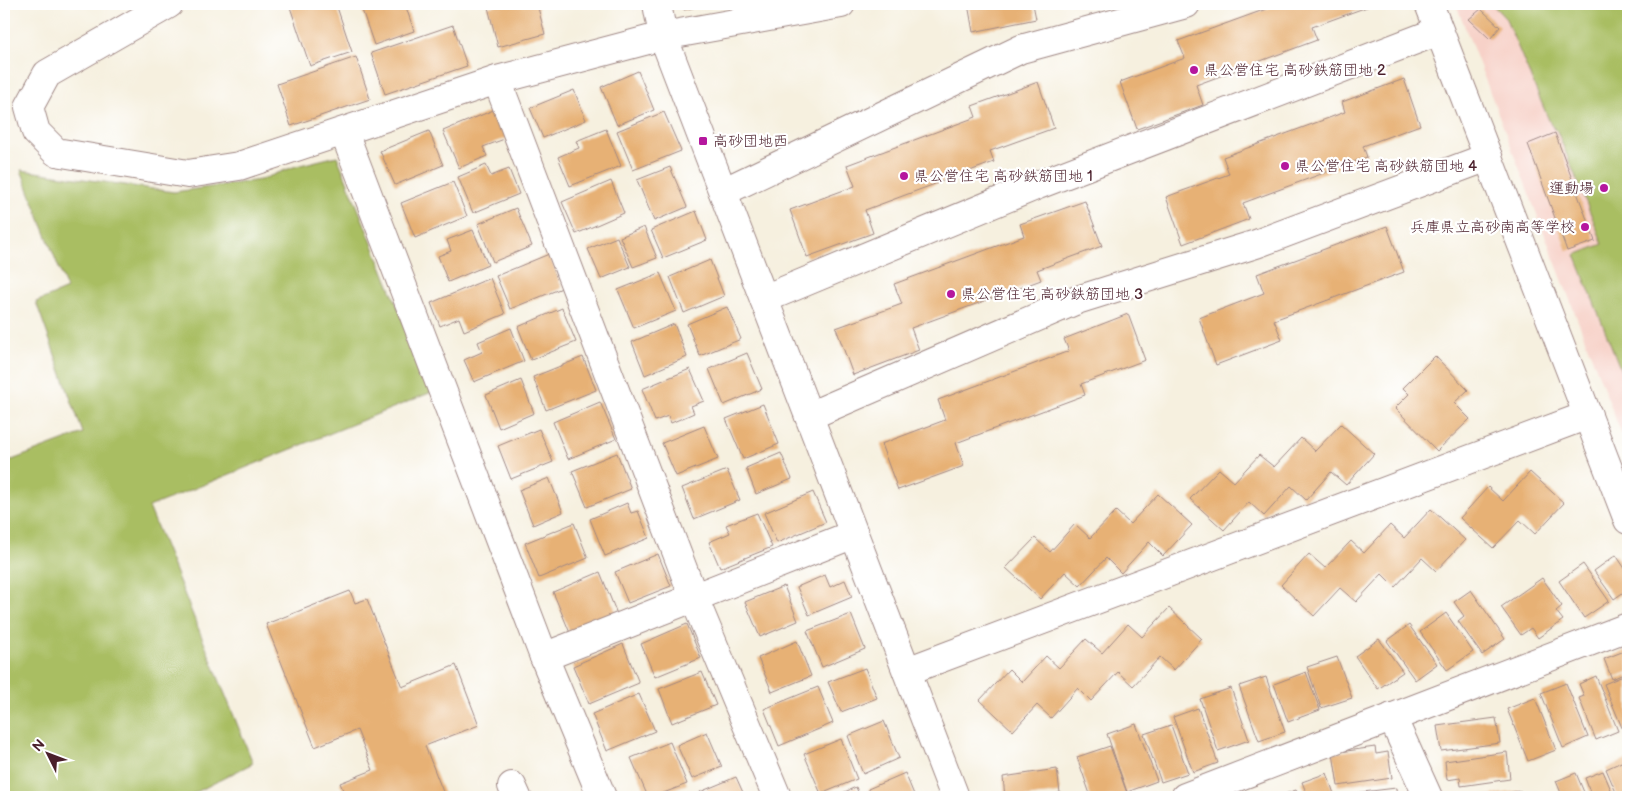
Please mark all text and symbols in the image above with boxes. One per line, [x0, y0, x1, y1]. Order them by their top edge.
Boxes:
place label: 県公営住宅 高砂鉄筋団地 2 [1204, 61, 1386, 80]
marker: 県公営住宅 高砂鉄筋団地 2 [1188, 64, 1200, 76]
place label: 高砂団地西 [713, 132, 788, 151]
marker: 高砂団地西 [697, 135, 709, 147]
place label: 県公営住宅 高砂鉄筋団地 4 [1295, 157, 1477, 176]
marker: 県公営住宅 高砂鉄筋団地 4 [1279, 160, 1291, 172]
place label: 県公営住宅 高砂鉄筋団地 1 [914, 167, 1093, 186]
marker: 県公営住宅 高砂鉄筋団地 1 [898, 170, 910, 182]
place label: 運動場 [1549, 179, 1594, 198]
marker: 運動場 [1598, 182, 1610, 194]
place label: 兵庫県立高砂南高等学校 [1410, 218, 1575, 237]
marker: 兵庫県立高砂南高等学校 [1579, 221, 1591, 233]
place label: 県公営住宅 高砂鉄筋団地 3 [961, 285, 1143, 304]
marker: 県公営住宅 高砂鉄筋団地 3 [945, 288, 957, 300]
north arrow [22, 728, 72, 778]
text: N [29, 736, 49, 755]

